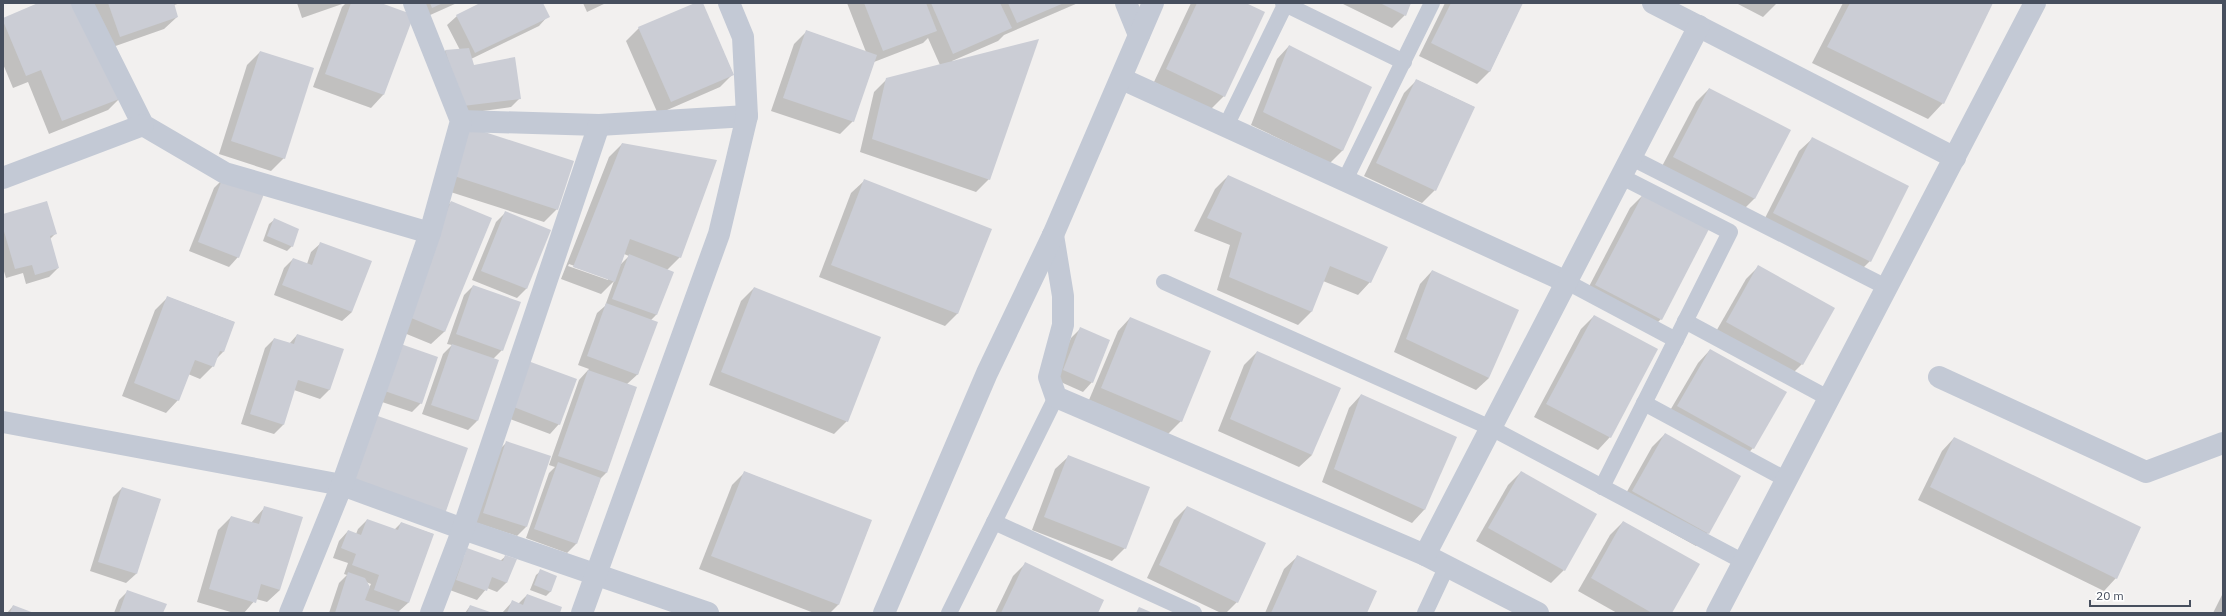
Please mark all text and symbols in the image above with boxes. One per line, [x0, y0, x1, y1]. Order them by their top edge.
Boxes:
scale bar [2090, 582, 2190, 608]
text: 20 m [2096, 588, 2124, 603]

